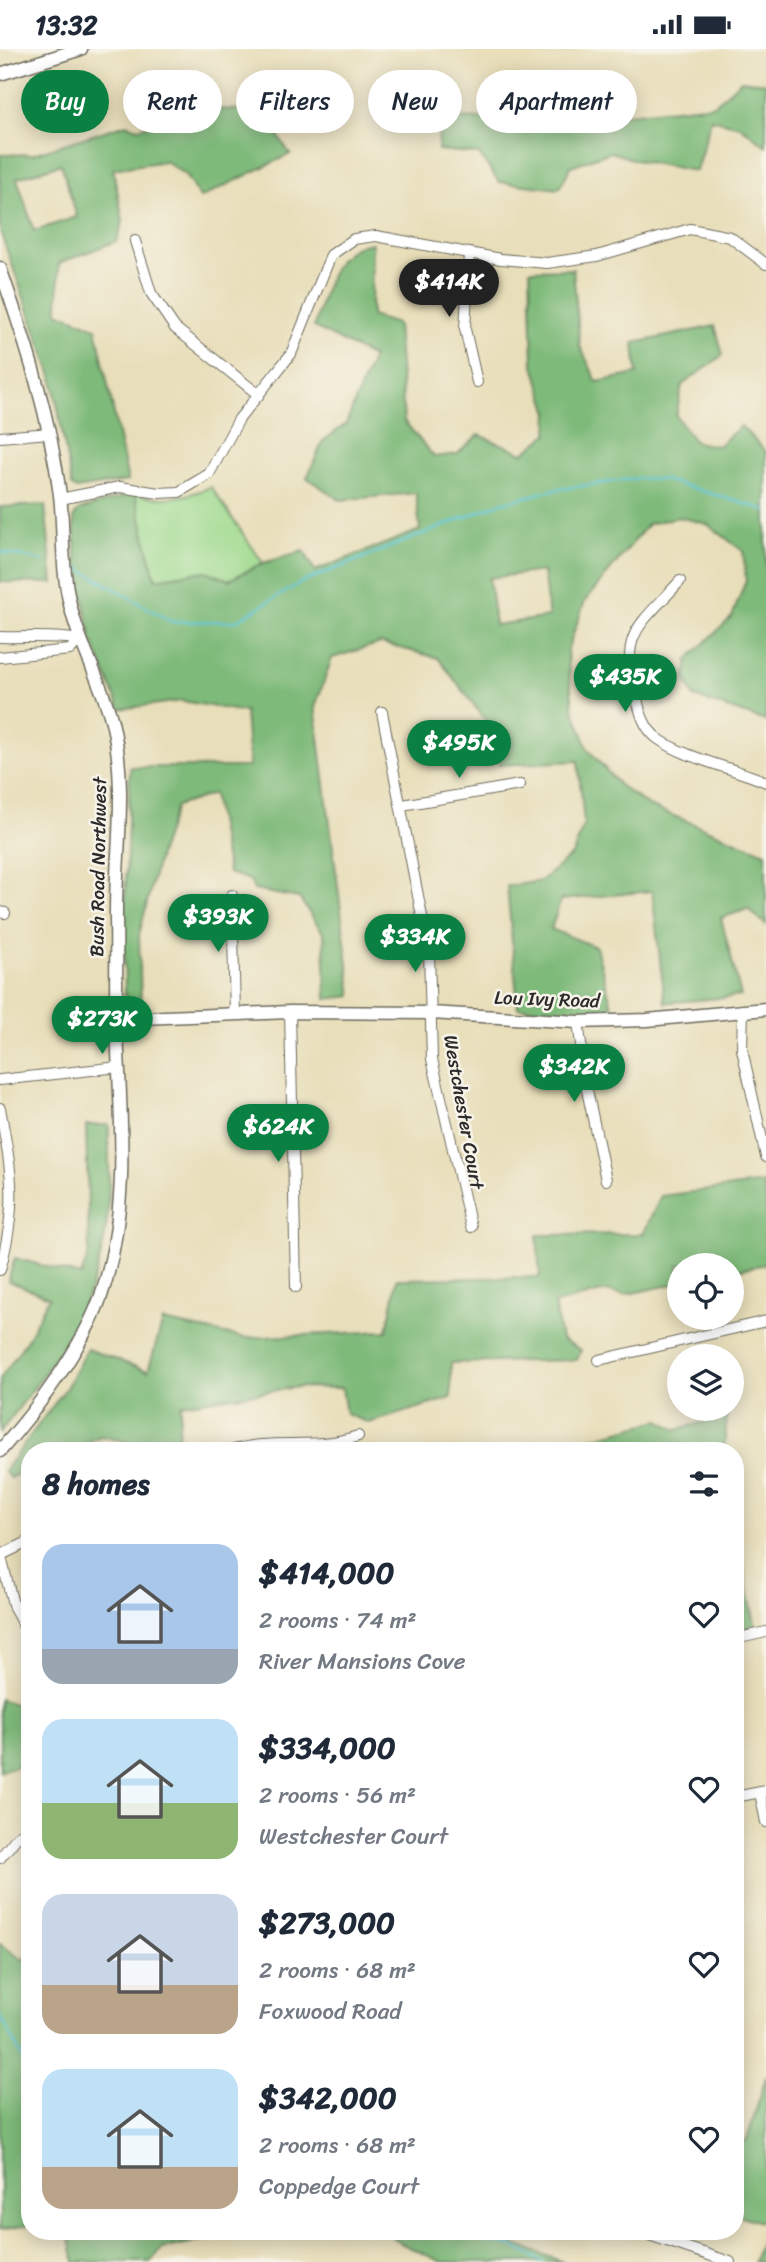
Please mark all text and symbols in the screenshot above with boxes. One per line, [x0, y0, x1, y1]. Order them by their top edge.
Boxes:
text: 13:32 [35, 2, 98, 48]
chip: Buy [21, 70, 109, 133]
chip: Rent [123, 70, 222, 133]
chip: Filters [236, 70, 354, 133]
chip: New [368, 70, 462, 133]
chip: Apartment [476, 70, 637, 133]
pin: $414K [400, 259, 498, 319]
text: $414K [415, 261, 483, 302]
pin: $435K [576, 655, 674, 714]
text: $435K [590, 656, 660, 697]
pin: $495K [410, 721, 508, 780]
text: $495K [423, 722, 495, 763]
street label: Bush Road Northwest [80, 775, 116, 957]
pin: $393K [169, 895, 267, 954]
text: $393K [184, 896, 252, 937]
pin: $334K [366, 915, 464, 974]
text: $334K [380, 916, 450, 957]
street label: Lou Ivy Road [494, 981, 602, 1017]
pin: $273K [53, 997, 151, 1056]
text: $273K [68, 998, 136, 1039]
street label: Westchester Court [434, 1032, 494, 1193]
pin: $342K [525, 1045, 623, 1104]
text: $342K [539, 1046, 609, 1087]
pin: $624K [229, 1105, 327, 1164]
text: $624K [243, 1106, 313, 1147]
map controls [667, 1253, 744, 1421]
button: locate [667, 1253, 744, 1330]
button: layers [667, 1344, 744, 1421]
text: 8 homes [42, 1457, 150, 1511]
icon: filters [685, 1465, 723, 1503]
text: $414,000 [259, 1546, 395, 1600]
icon: home [98, 1572, 182, 1656]
icon: heart [685, 1595, 723, 1633]
text: 2 rooms · 74 m² [259, 1600, 416, 1641]
text: River Mansions Cove [259, 1641, 466, 1682]
text: $334,000 [259, 1721, 396, 1775]
icon: home [98, 1747, 182, 1831]
icon: heart [685, 1770, 723, 1808]
text: 2 rooms · 56 m² [259, 1775, 416, 1816]
text: Westchester Court [259, 1816, 448, 1857]
text: $273,000 [259, 1896, 395, 1950]
icon: home [98, 1922, 182, 2006]
icon: heart [685, 1945, 723, 1983]
text: 2 rooms · 68 m² [259, 1950, 416, 1991]
text: Foxwood Road [259, 1991, 401, 2032]
text: $342,000 [259, 2071, 397, 2125]
icon: home [98, 2097, 182, 2181]
icon: heart [685, 2120, 723, 2158]
text: 2 rooms · 68 m² [259, 2125, 416, 2166]
text: Coppedge Court [259, 2166, 419, 2207]

